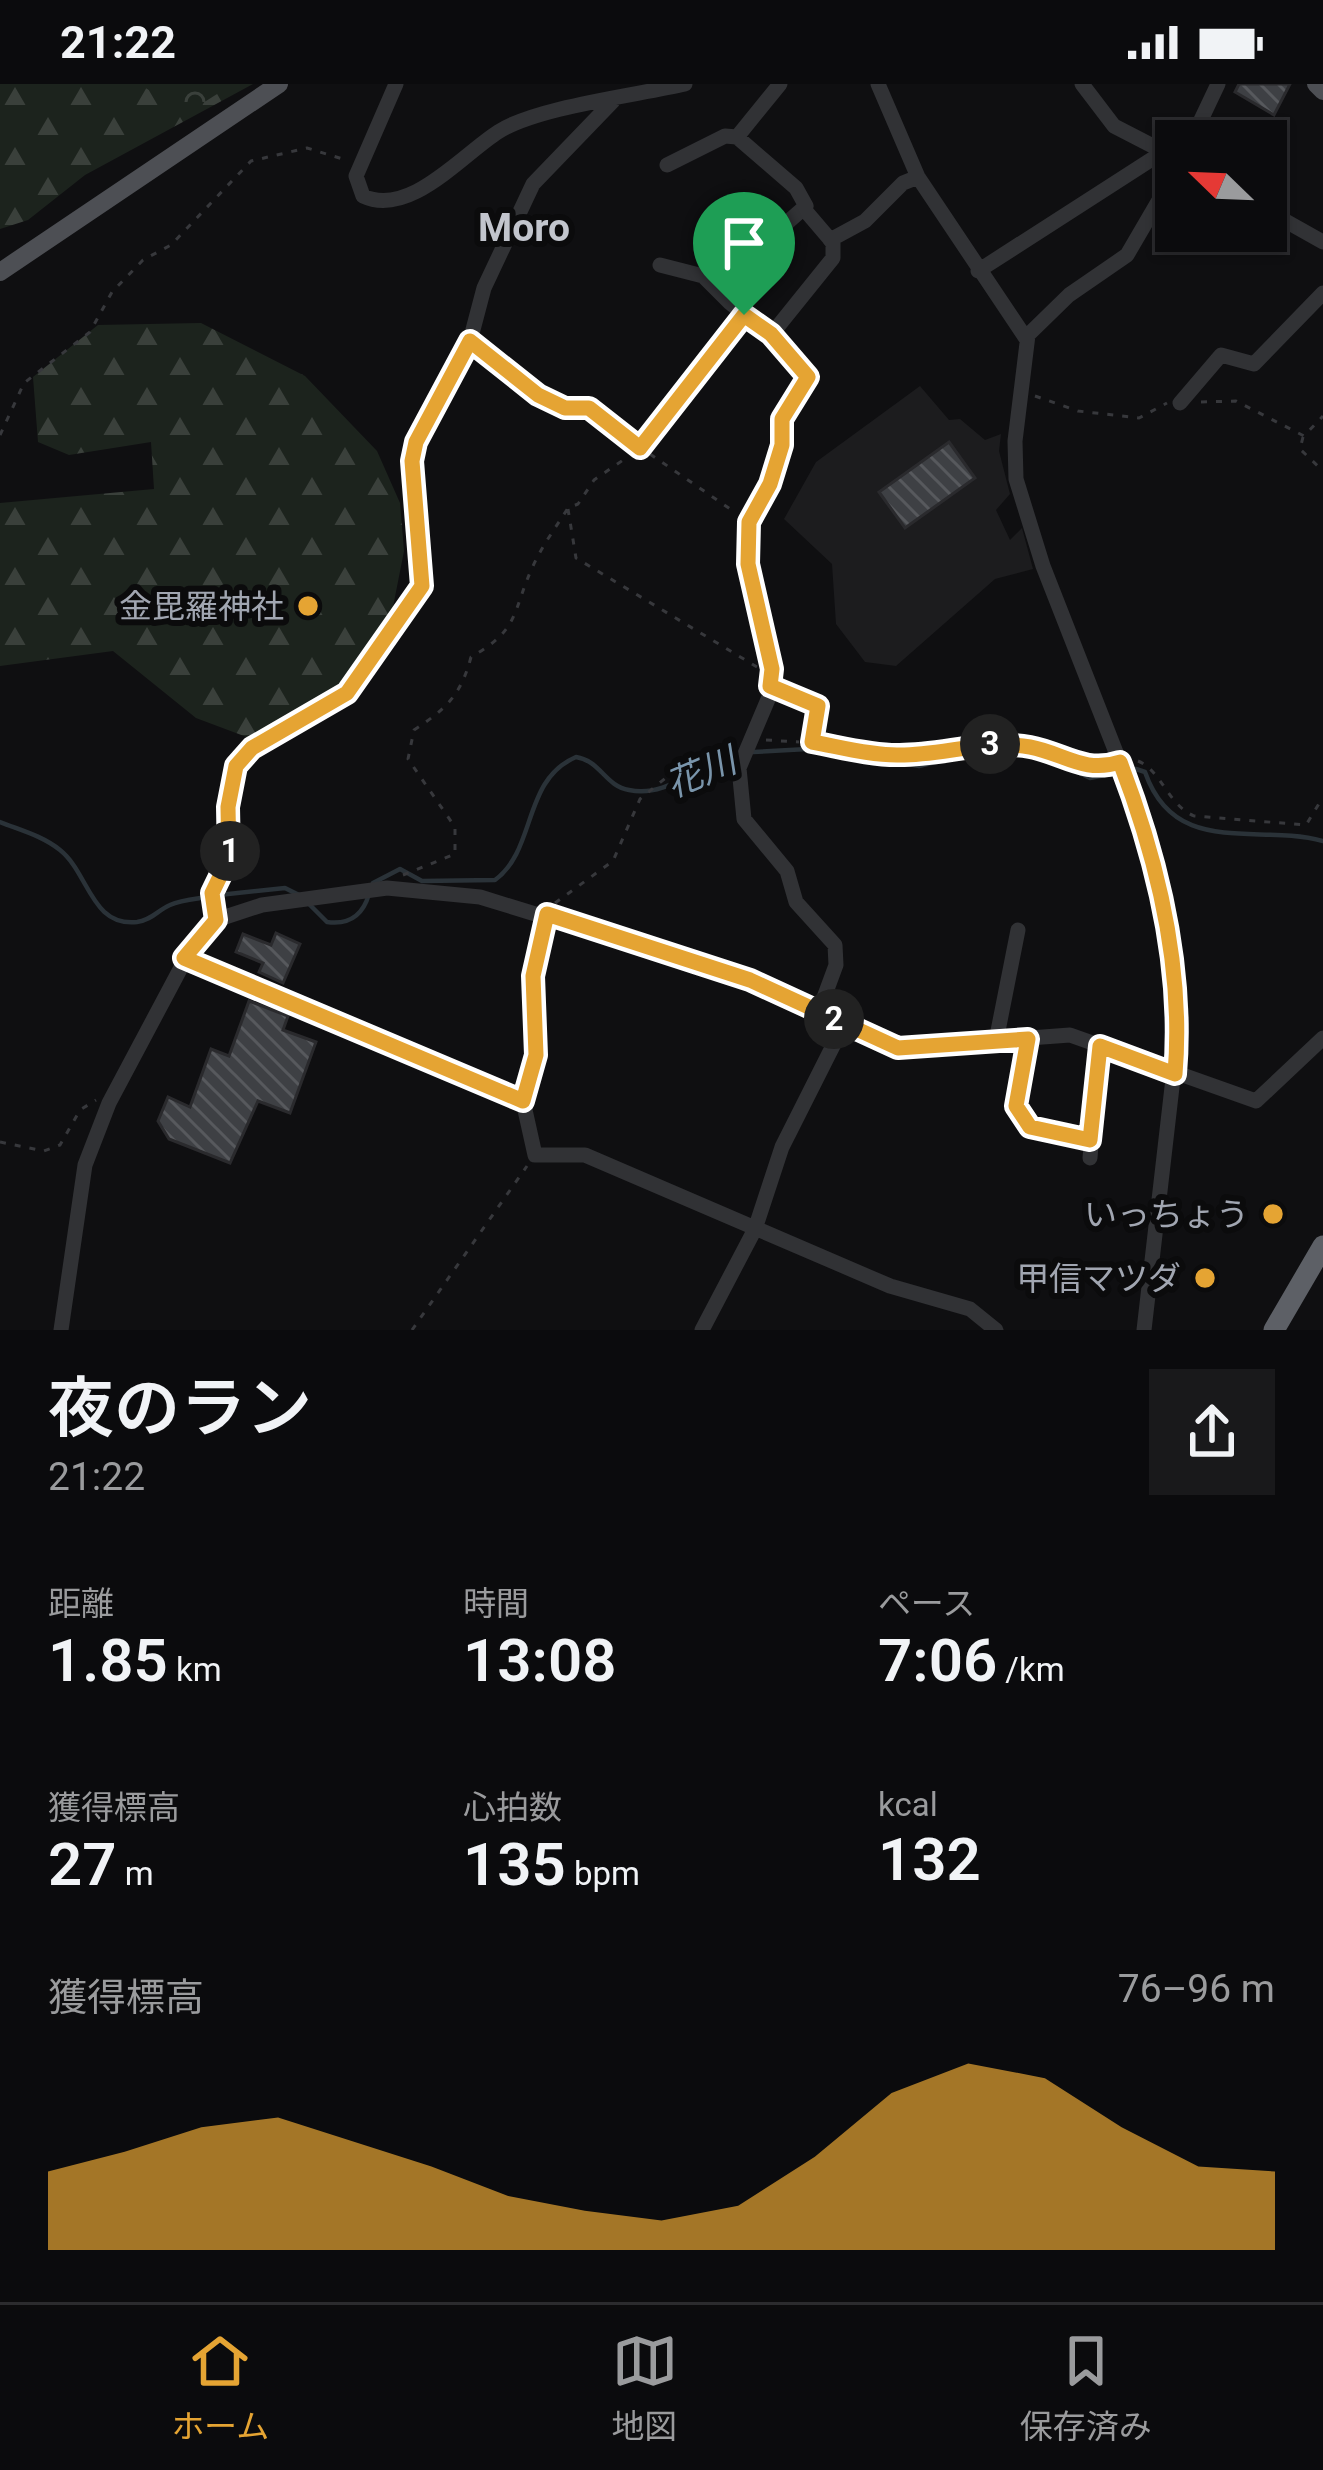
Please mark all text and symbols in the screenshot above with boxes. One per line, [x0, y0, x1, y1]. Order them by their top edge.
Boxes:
text: 21:22 [60, 16, 176, 69]
north arrow [1155, 120, 1287, 252]
map controls [1155, 120, 1287, 252]
pin [693, 192, 795, 315]
district label: Moro [478, 205, 570, 251]
icon: arrive [711, 210, 777, 276]
place label: 金毘羅神社 [119, 587, 284, 626]
marker: 金毘羅神社 [295, 593, 321, 619]
pin: 3 [960, 714, 1020, 774]
text: 3 [981, 724, 999, 763]
water label: 花川 [660, 738, 746, 806]
pin: 1 [200, 821, 260, 881]
text: 1 [221, 831, 239, 870]
pin: 2 [804, 989, 864, 1049]
text: 2 [825, 999, 843, 1038]
place label: いっちょう [1084, 1195, 1249, 1234]
marker: いっちょう [1260, 1201, 1286, 1227]
place label: 甲信マツダ [1016, 1259, 1181, 1298]
marker: 甲信マツダ [1192, 1265, 1218, 1291]
button: share [1149, 1369, 1275, 1495]
text: 夜のラン [48, 1370, 312, 1447]
text: 21:22 [48, 1454, 145, 1500]
text: 距離 [48, 1584, 114, 1623]
text: 時間 [463, 1584, 529, 1623]
text: ペース [878, 1584, 975, 1623]
text: 1.85 [48, 1625, 168, 1696]
text: 13:08 [463, 1625, 616, 1696]
text: 7:06 [878, 1625, 997, 1696]
text: km [168, 1650, 222, 1689]
text: /km [997, 1650, 1065, 1689]
text: kcal [878, 1785, 938, 1824]
text: 獲得標高 [48, 1788, 180, 1827]
text: 心拍数 [463, 1788, 562, 1827]
text: 132 [878, 1824, 981, 1895]
text: 27 [48, 1829, 117, 1900]
text: 135 [463, 1829, 566, 1900]
text: m [117, 1854, 154, 1893]
text: bpm [566, 1854, 640, 1893]
text: 76–96 m [1118, 1966, 1275, 2012]
text: 獲得標高 [48, 1975, 204, 2021]
tab: ホーム [171, 2328, 269, 2448]
tab: 地図 [612, 2328, 678, 2448]
tab: 保存済み [1020, 2328, 1152, 2448]

